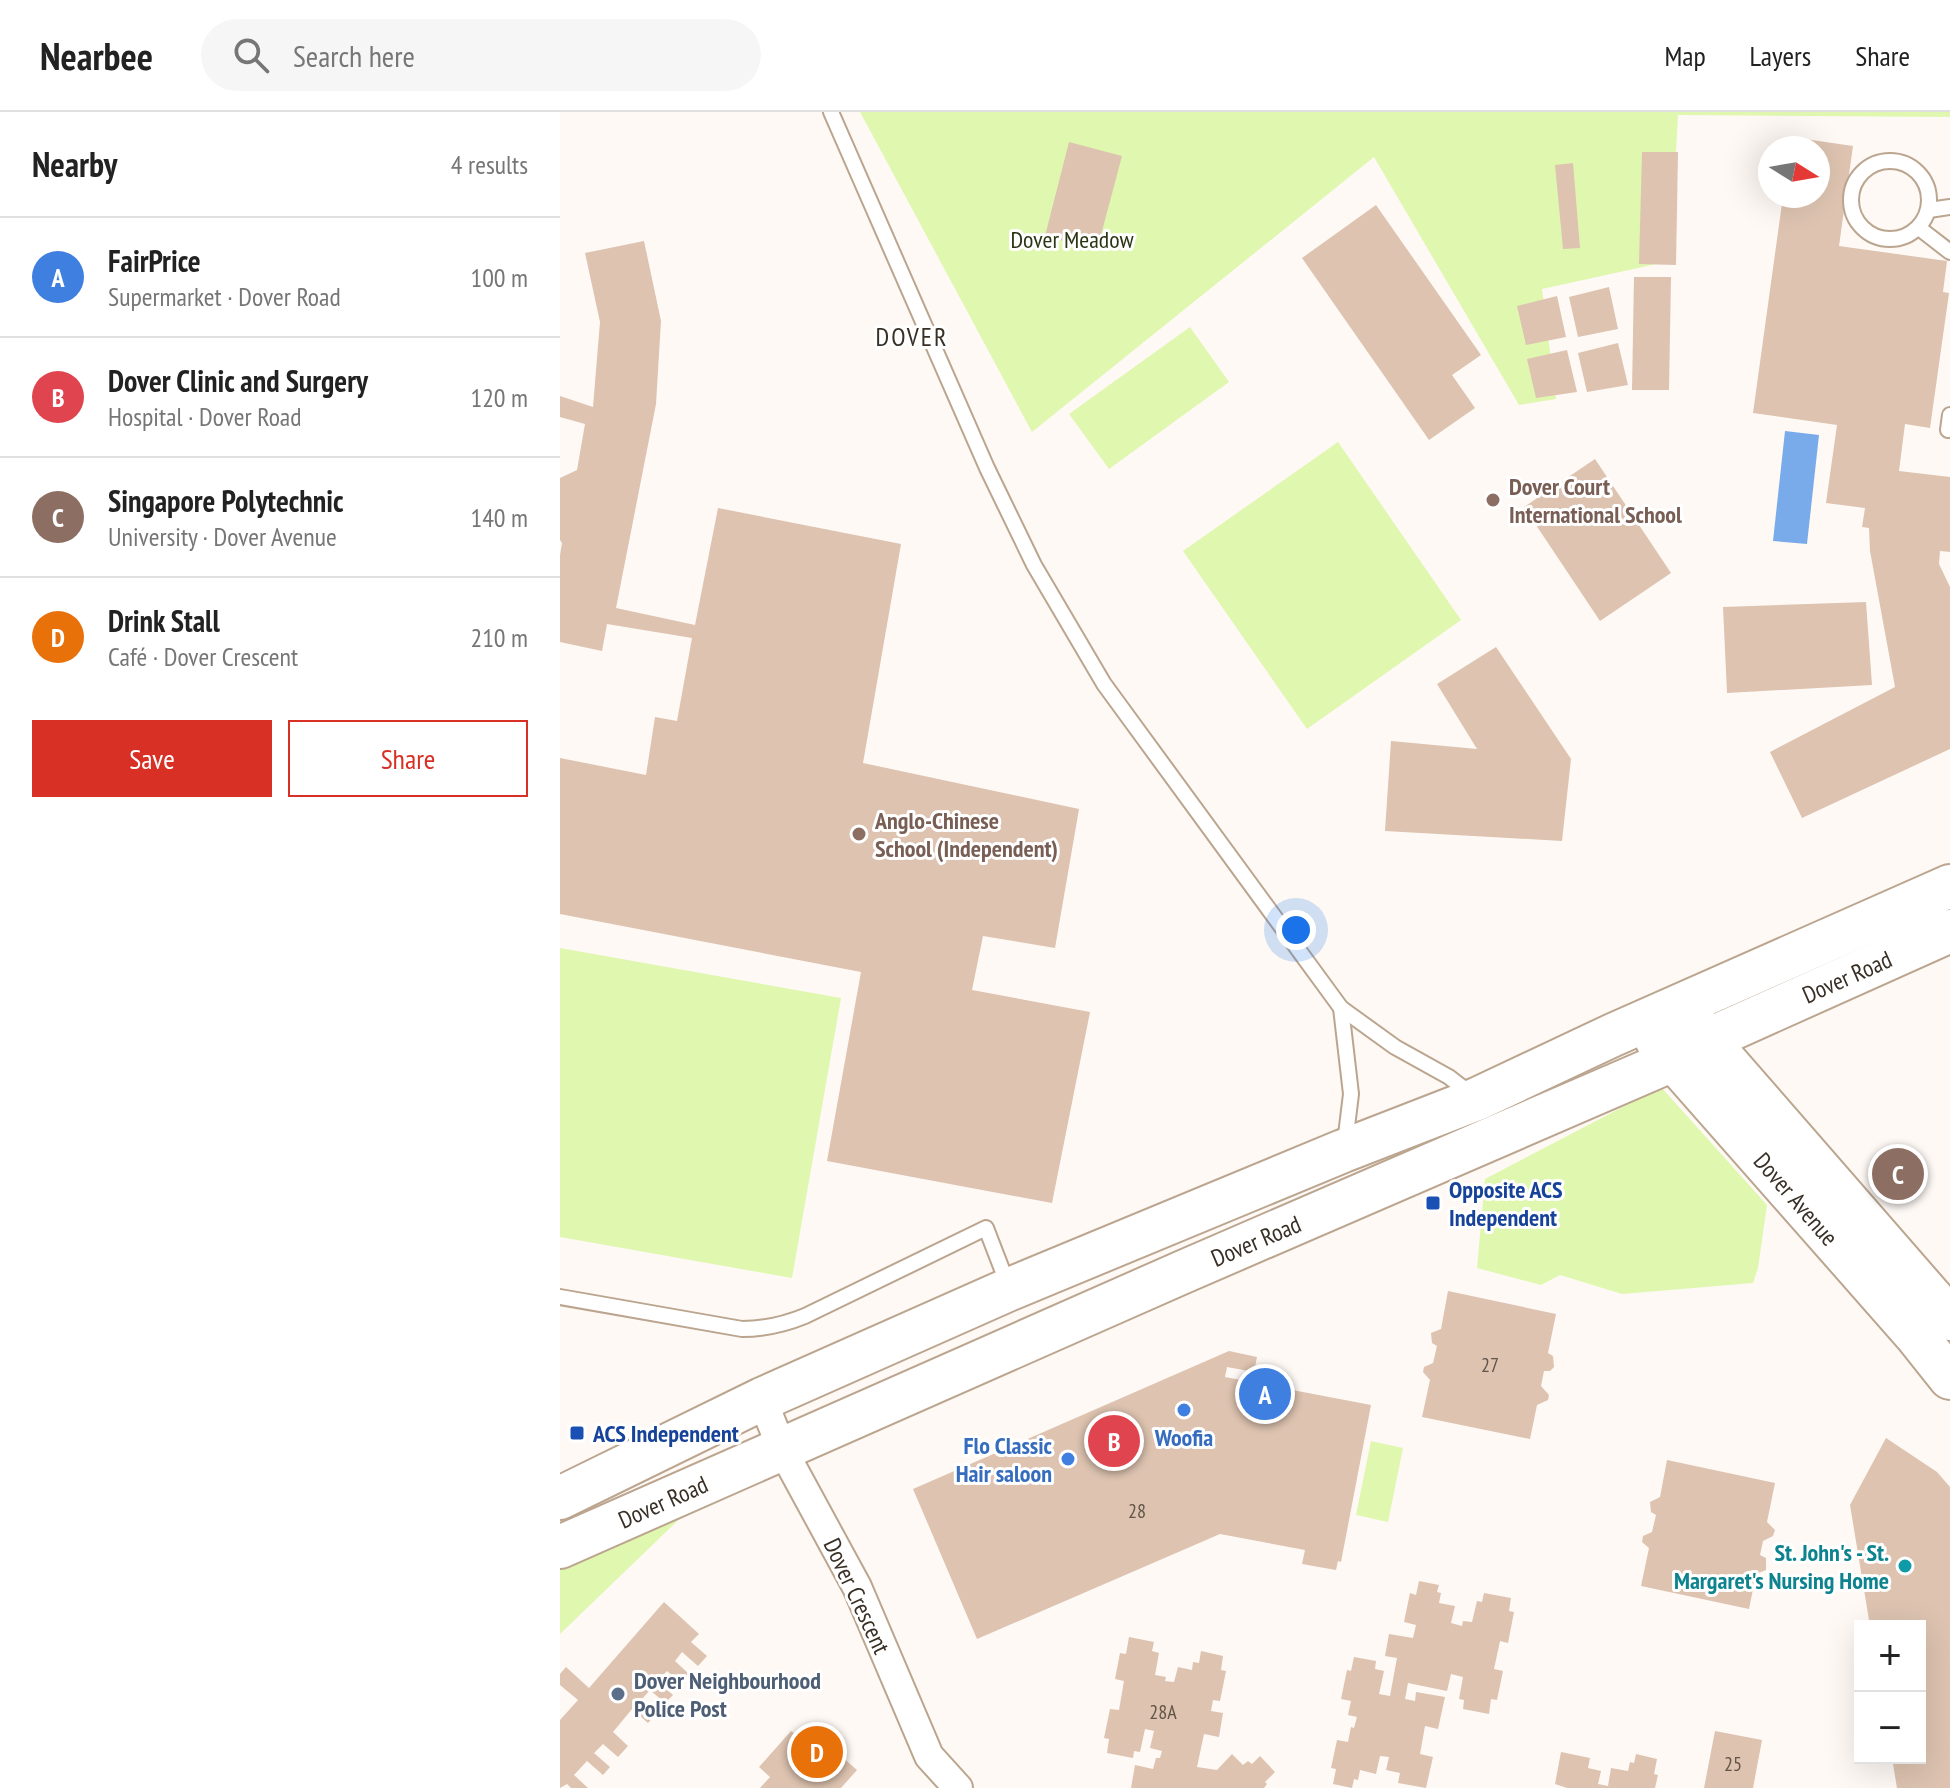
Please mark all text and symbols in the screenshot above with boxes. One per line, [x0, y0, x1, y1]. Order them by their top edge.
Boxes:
search box [201, 19, 761, 91]
text: Nearbee [40, 31, 153, 80]
icon: search [229, 33, 273, 77]
text: Search here [293, 36, 415, 75]
text: Map [1664, 37, 1706, 74]
text: Layers [1750, 37, 1811, 74]
text: Share [1855, 37, 1910, 74]
north arrow [1758, 136, 1830, 208]
text: Nearby [32, 142, 117, 186]
text: 4 results [451, 148, 528, 181]
park label: Dover Meadow [1010, 224, 1134, 255]
text: FairPrice [108, 241, 201, 280]
text: A [51, 261, 65, 294]
text: 100 m [470, 261, 528, 294]
text: Supermarket · Dover Road [108, 280, 341, 313]
district label: DOVER [876, 320, 949, 353]
text: Dover Clinic and Surgery [108, 361, 368, 400]
text: B [52, 381, 64, 414]
text: 120 m [470, 381, 528, 414]
text: Hospital · Dover Road [108, 400, 302, 433]
place label: Dover Court International School [1509, 471, 1682, 530]
text: Singapore Polytechnic [108, 481, 343, 520]
marker: Dover Court International School [1484, 491, 1502, 509]
text: C [52, 501, 64, 534]
text: 140 m [470, 501, 528, 534]
text: University · Dover Avenue [108, 520, 337, 553]
text: Drink Stall [108, 601, 220, 640]
text: D [51, 621, 65, 654]
text: 210 m [470, 621, 528, 654]
text: Café · Dover Crescent [108, 640, 298, 673]
button: Save [32, 720, 272, 797]
button: Share [288, 720, 528, 797]
place label: Anglo-Chinese School (Independent) [874, 805, 1058, 864]
marker: Anglo-Chinese School (Independent) [850, 825, 868, 843]
your location [1276, 910, 1316, 950]
street label: Dover Road [1798, 944, 1896, 1010]
pin: C [1872, 1144, 1924, 1204]
street label: Dover Avenue [1747, 1146, 1845, 1252]
place label: Opposite ACS Independent [1449, 1174, 1562, 1233]
marker: Opposite ACS Independent [1424, 1194, 1442, 1212]
street label: Dover Road [1206, 1208, 1306, 1274]
house number: 27 [1481, 1352, 1499, 1378]
pin: A [1239, 1364, 1291, 1424]
marker: Woofia [1175, 1401, 1193, 1419]
pin: B [1088, 1411, 1140, 1471]
place label: ACS Independent [592, 1418, 739, 1449]
place label: Woofia [1154, 1422, 1213, 1453]
marker: ACS Independent [568, 1424, 586, 1442]
place label: Flo Classic Hair saloon [956, 1430, 1053, 1489]
marker: Flo Classic Hair saloon [1059, 1450, 1077, 1468]
street label: Dover Road [614, 1469, 712, 1535]
house number: 28 [1128, 1498, 1146, 1524]
street label: Dover Crescent [817, 1533, 897, 1659]
place label: St. John's - St. Margaret's Nursing Home [1674, 1537, 1889, 1596]
marker: St. John's - St. Margaret's Nursing Home [1896, 1557, 1914, 1575]
map controls [1854, 1620, 1926, 1764]
button: + [1854, 1620, 1926, 1692]
place label: Dover Neighbourhood Police Post [634, 1665, 821, 1724]
marker: Dover Neighbourhood Police Post [609, 1685, 627, 1703]
button: − [1854, 1692, 1926, 1764]
house number: 28A [1149, 1699, 1177, 1725]
pin: D [791, 1722, 843, 1782]
house number: 25 [1724, 1751, 1742, 1777]

